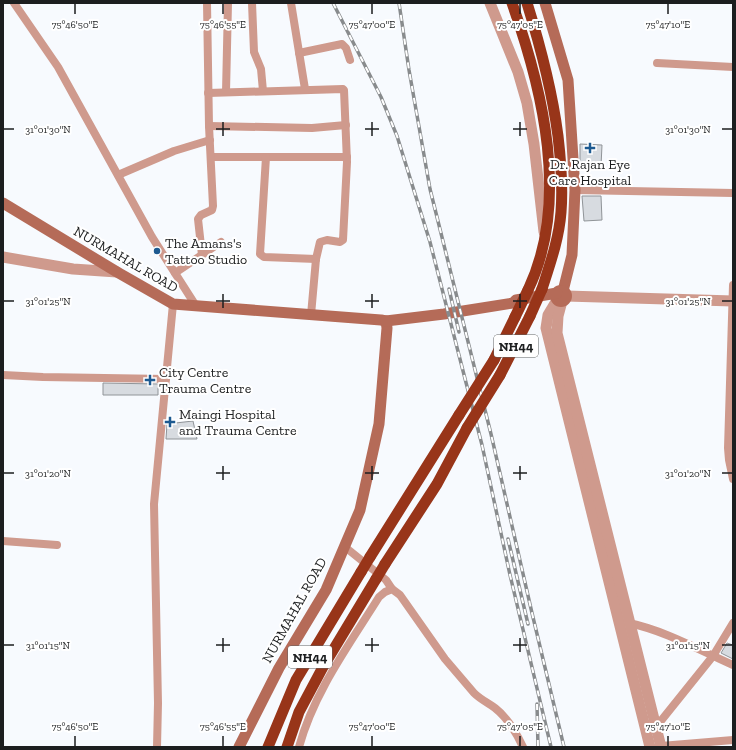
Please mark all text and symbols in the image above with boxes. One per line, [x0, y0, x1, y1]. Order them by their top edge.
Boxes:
text: 75°46'50"E [52, 19, 98, 31]
text: 75°46'55"E [200, 19, 246, 31]
text: 75°47'00"E [349, 19, 395, 31]
text: 75°47'05"E [497, 19, 543, 31]
text: 75°47'10"E [646, 19, 690, 31]
text: 31°01'30"N [25, 124, 71, 136]
text: 31°01'30"N [665, 124, 711, 136]
marker: Dr. Rajan Eye Care Hospital [584, 142, 596, 154]
place label: Dr. Rajan Eye Care Hospital [549, 156, 631, 189]
street label: NURMAHAL ROAD [70, 223, 181, 296]
place label: The Amans's Tattoo Studio [165, 235, 247, 268]
marker: The Amans's Tattoo Studio [152, 246, 162, 256]
text: 31°01'25"N [25, 296, 71, 308]
text: 31°01'25"N [665, 296, 711, 308]
road number: NH44 [494, 335, 538, 357]
place label: City Centre Trauma Centre [159, 364, 252, 397]
marker: City Centre Trauma Centre [144, 374, 156, 386]
place label: Maingi Hospital and Trauma Centre [179, 406, 297, 439]
marker: Maingi Hospital and Trauma Centre [164, 416, 176, 428]
text: 31°01'20"N [25, 468, 72, 480]
text: 31°01'20"N [665, 468, 712, 480]
street label: NURMAHAL ROAD [258, 554, 330, 666]
text: 31°01'15"N [26, 640, 71, 652]
text: 31°01'15"N [666, 640, 711, 652]
road number: NH44 [288, 646, 332, 668]
text: 75°46'50"E [52, 721, 98, 733]
text: 75°46'55"E [200, 721, 246, 733]
text: 75°47'00"E [349, 721, 395, 733]
text: 75°47'05"E [497, 721, 543, 733]
text: 75°47'10"E [646, 721, 690, 733]

